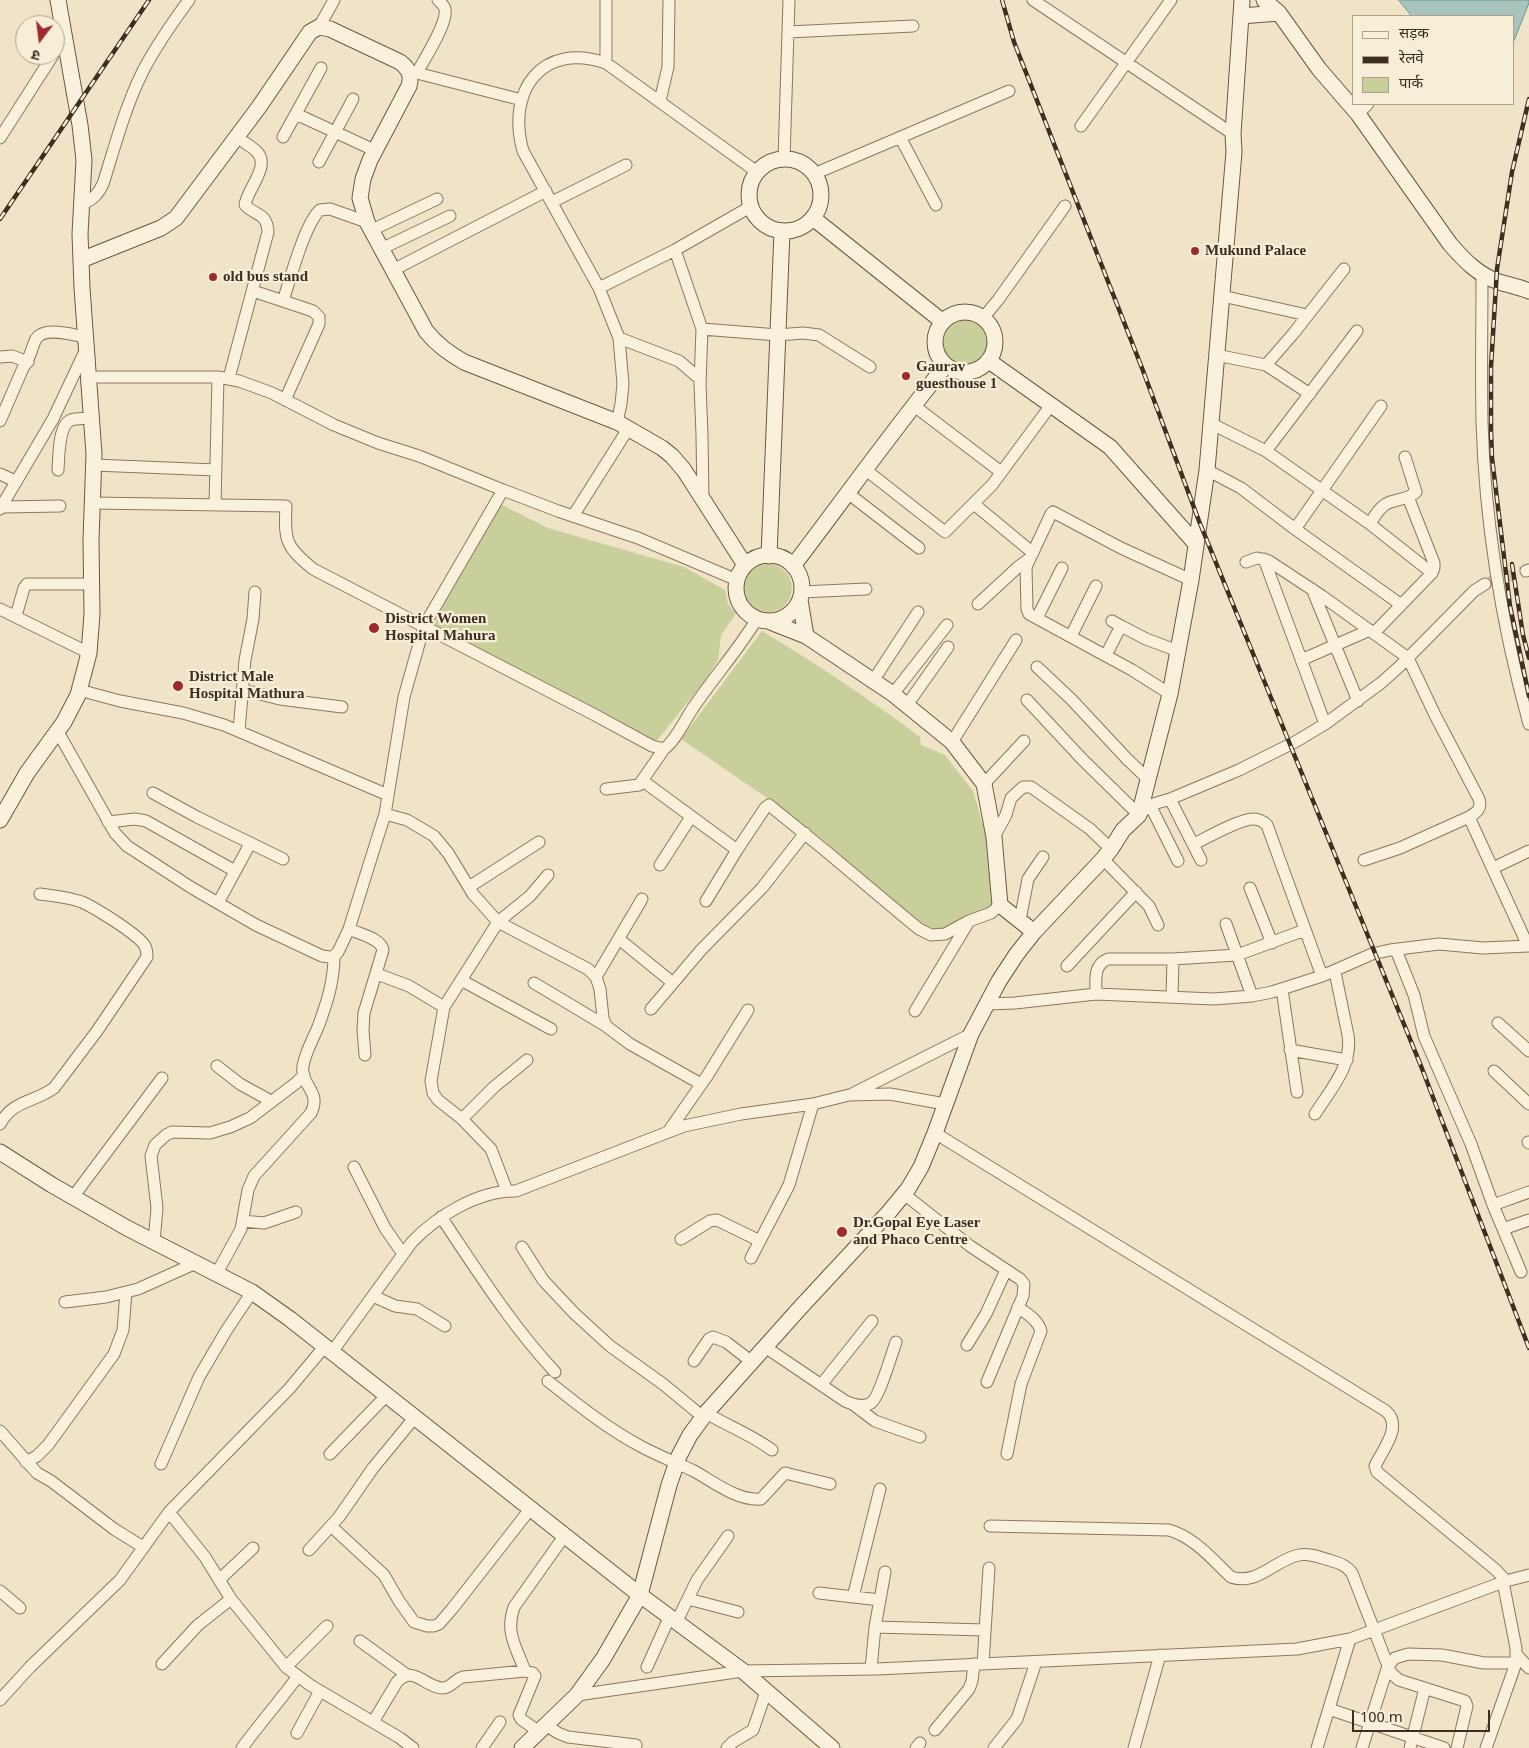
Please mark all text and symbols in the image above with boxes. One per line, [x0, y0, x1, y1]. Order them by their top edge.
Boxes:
north arrow [15, 15, 65, 65]
legend [1352, 15, 1514, 105]
text: सड़क [1399, 25, 1429, 44]
text: उ [30, 44, 43, 64]
text: रेलवे [1399, 50, 1424, 69]
text: पार्क [1399, 75, 1423, 94]
place label: Mukund Palace [1205, 242, 1319, 260]
marker: Mukund Palace [1189, 245, 1201, 257]
place label: old bus stand [223, 268, 323, 286]
marker: old bus stand [207, 271, 219, 283]
place label: Gaurav guesthouse 1 [916, 358, 1016, 393]
marker: Gaurav guesthouse 1 [900, 370, 912, 382]
place label: District Women Hospital Mahura [385, 610, 509, 645]
marker: District Women Hospital Mahura [367, 621, 381, 635]
place label: District Male Hospital Mathura [189, 668, 319, 703]
marker: District Male Hospital Mathura [171, 679, 185, 693]
place label: Dr.Gopal Eye Laser and Phaco Centre [853, 1214, 992, 1249]
marker: Dr.Gopal Eye Laser and Phaco Centre [835, 1225, 849, 1239]
scale bar [1354, 1700, 1492, 1732]
text: 100 m [1360, 1709, 1403, 1728]

